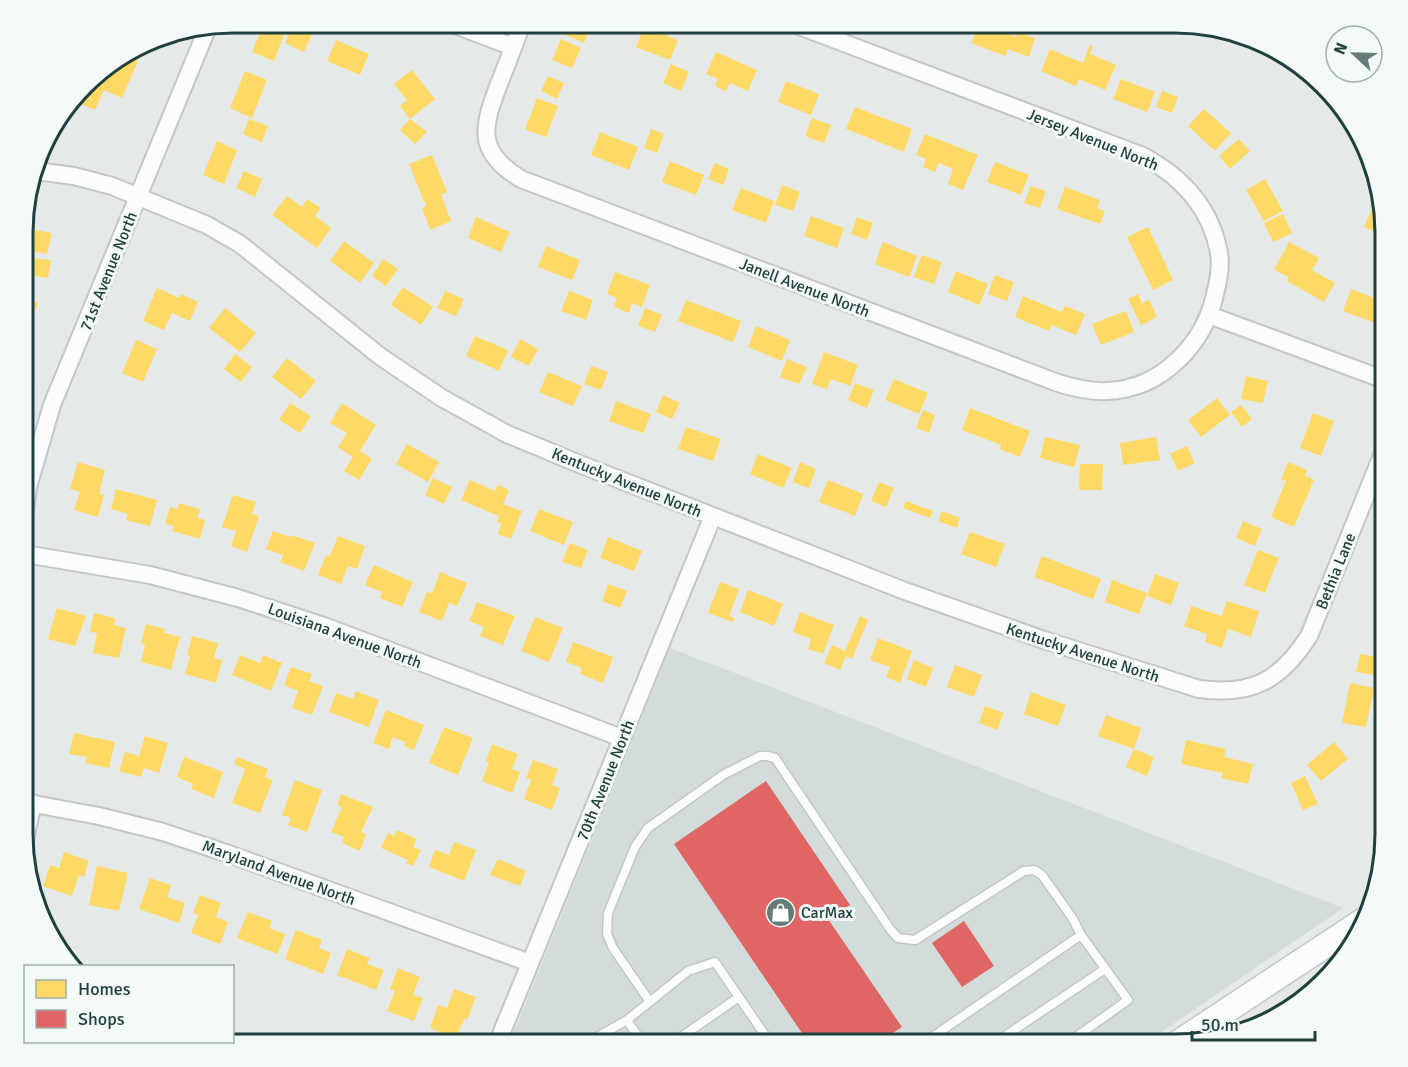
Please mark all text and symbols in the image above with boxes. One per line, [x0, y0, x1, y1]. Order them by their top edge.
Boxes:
north arrow [1324, 24, 1384, 84]
text: N [1330, 40, 1352, 58]
street label: Jersey Avenue North [1024, 104, 1161, 175]
street label: 71st Avenue North [76, 209, 142, 334]
street label: Janell Avenue North [737, 254, 872, 322]
street label: Kentucky Avenue North [549, 444, 705, 522]
street label: Bethia Lane [1311, 530, 1360, 613]
street label: Louisiana Avenue North [265, 599, 424, 673]
street label: Kentucky Avenue North [1003, 619, 1162, 687]
street label: 70th Avenue North [573, 717, 639, 844]
street label: Maryland Avenue North [199, 836, 358, 910]
shop icon: CarMax [764, 896, 796, 928]
place label: CarMax [801, 903, 854, 923]
legend [24, 965, 234, 1043]
text: Homes [78, 978, 131, 1000]
scale bar [1192, 1004, 1315, 1042]
text: Shops [78, 1008, 125, 1030]
text: 50 m [1201, 1014, 1239, 1036]

